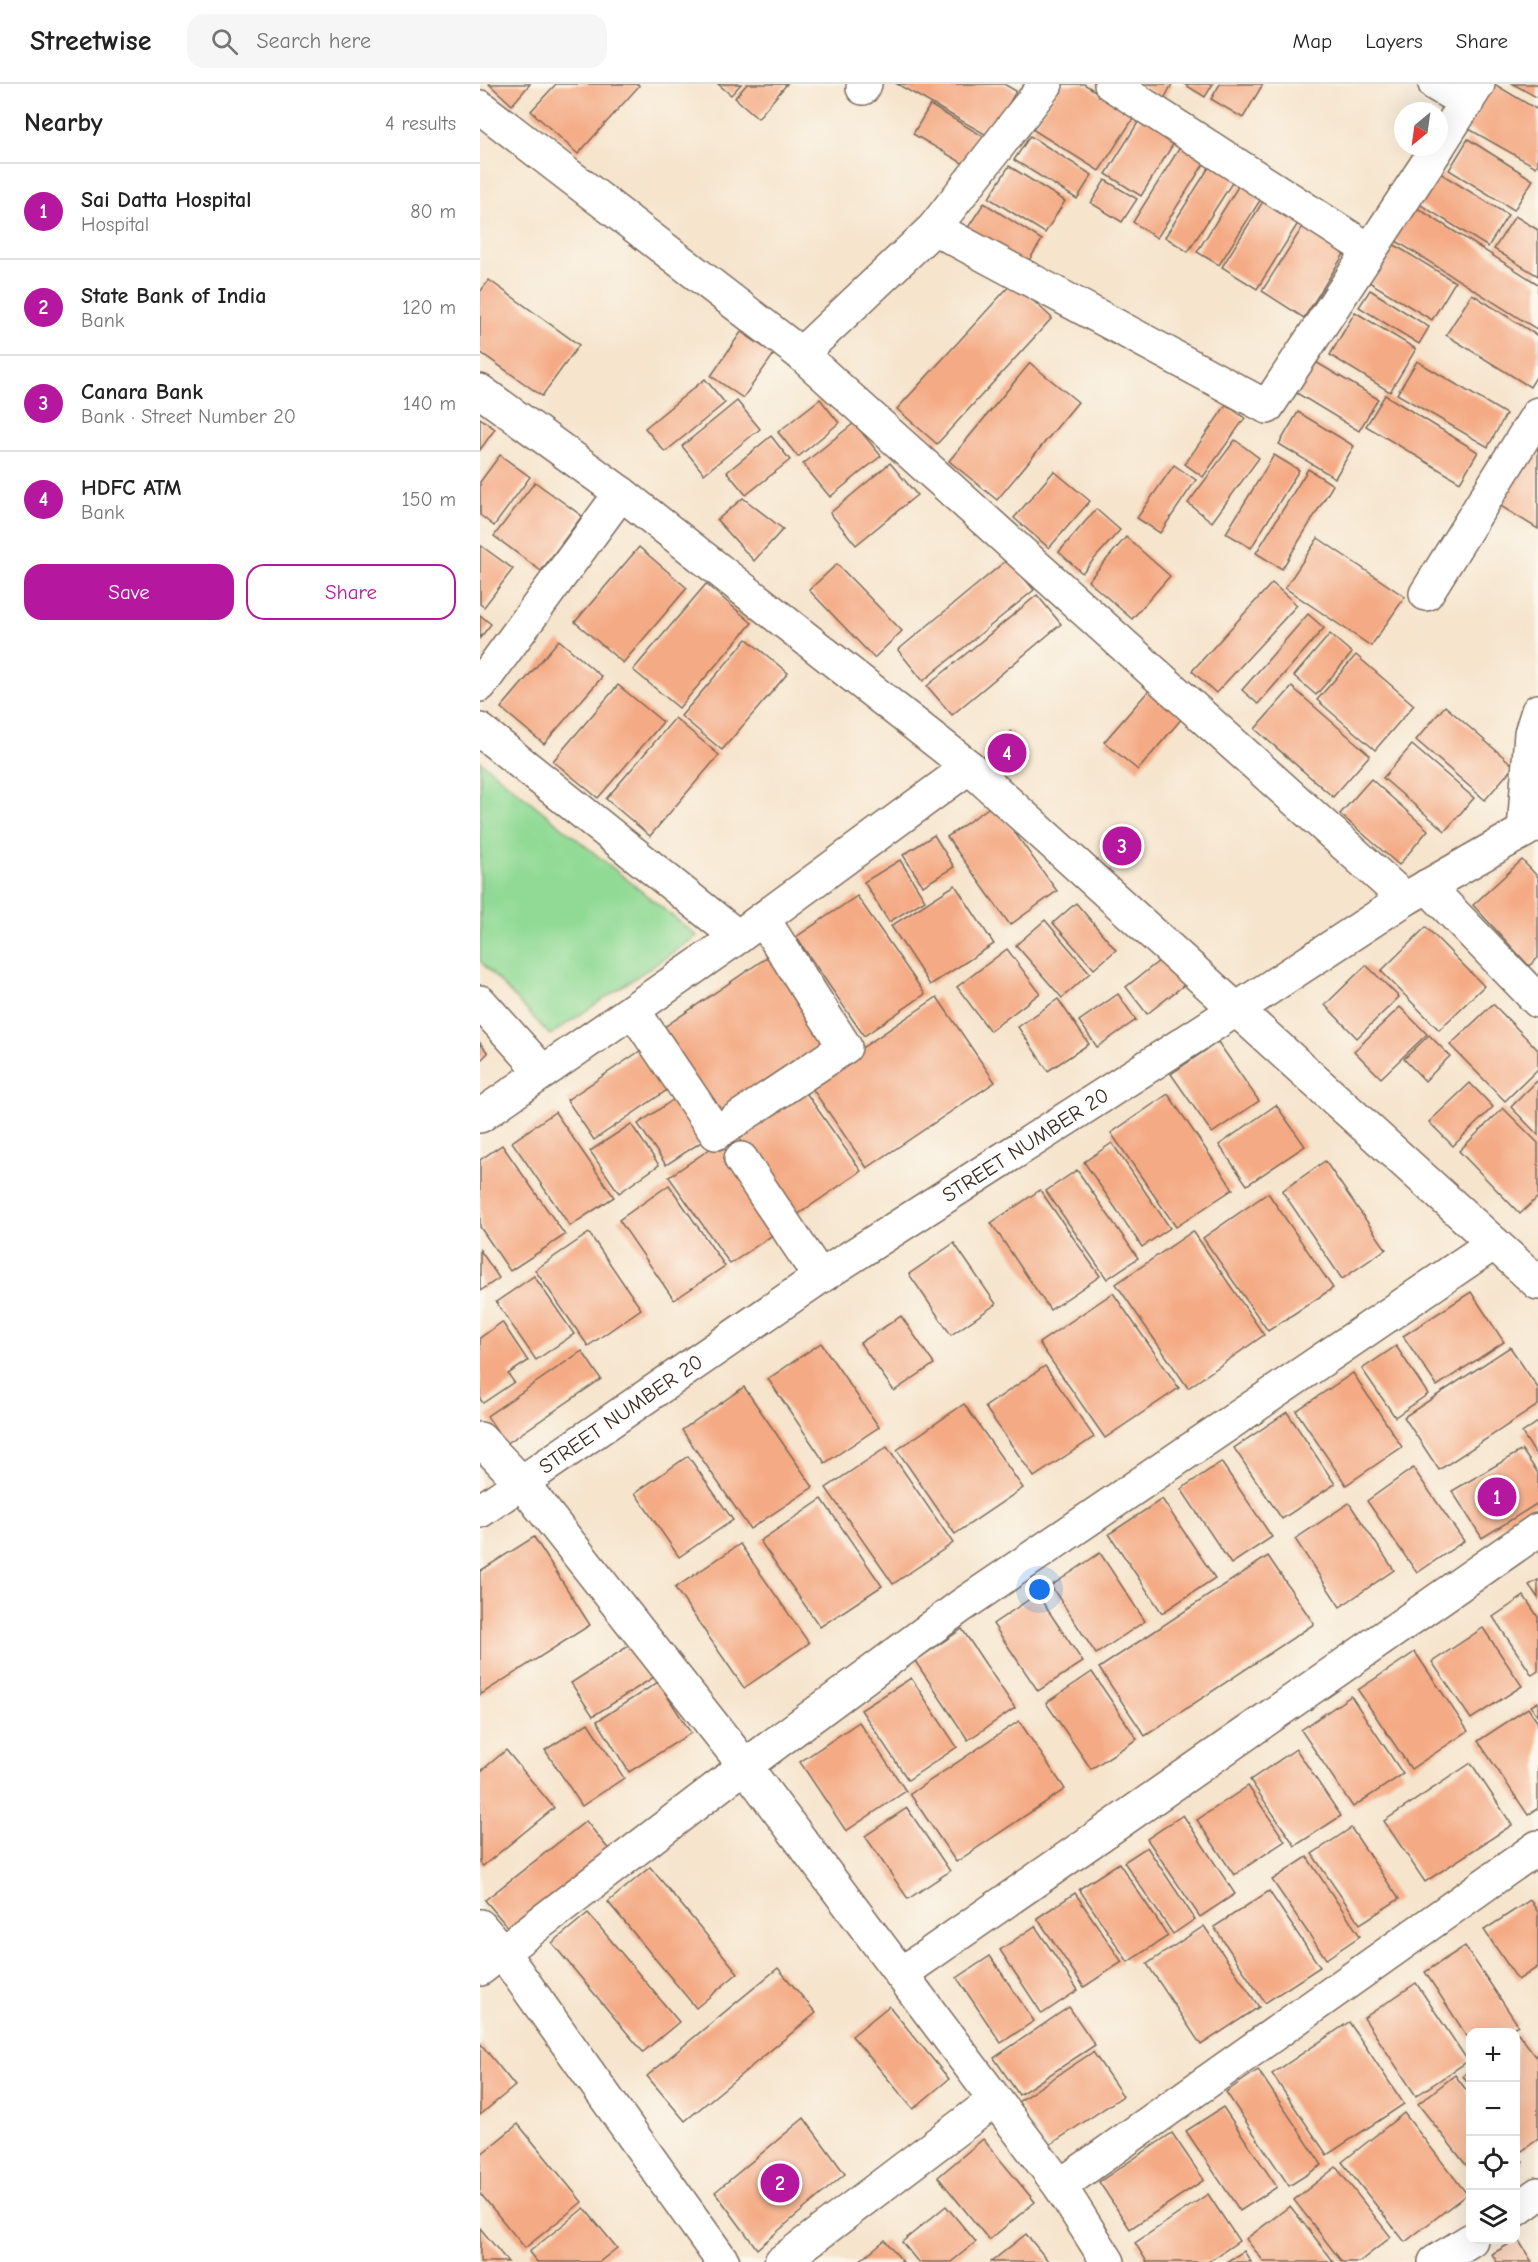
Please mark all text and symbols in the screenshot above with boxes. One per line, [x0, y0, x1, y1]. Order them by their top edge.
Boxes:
search box [187, 14, 607, 68]
text: Streetwise [30, 25, 151, 57]
icon: search [208, 25, 241, 58]
text: Search here [256, 28, 371, 54]
text: Map [1293, 29, 1332, 53]
text: Layers [1365, 29, 1423, 53]
text: Share [1456, 29, 1508, 53]
north arrow [1394, 102, 1448, 156]
text: Nearby [24, 108, 103, 138]
text: 4 results [385, 112, 456, 135]
text: Sai Datta Hospital [81, 187, 251, 213]
text: 1 [40, 200, 47, 223]
text: 80 m [410, 200, 456, 223]
text: Hospital [81, 213, 149, 236]
text: State Bank of India [81, 283, 266, 309]
text: 2 [39, 296, 48, 319]
text: 120 m [402, 296, 456, 319]
text: Bank [81, 309, 124, 332]
text: Canara Bank [81, 379, 203, 405]
text: 3 [39, 392, 48, 415]
text: 140 m [403, 392, 456, 415]
text: Bank · Street Number 20 [81, 405, 296, 428]
text: HDFC ATM [81, 475, 181, 501]
text: 4 [39, 488, 48, 511]
text: 150 m [402, 488, 456, 511]
text: Bank [81, 501, 124, 524]
button: Save [24, 564, 234, 620]
button: Share [246, 564, 456, 620]
pin: 4 [988, 730, 1026, 776]
pin: 3 [1102, 824, 1142, 868]
street label: STREET NUMBER 20 [938, 1083, 1113, 1207]
street label: STREET NUMBER 20 [534, 1349, 707, 1479]
pin: 1 [1478, 1474, 1516, 1520]
your location [1025, 1575, 1054, 1604]
map controls [1466, 2028, 1520, 2244]
button: + [1466, 2028, 1520, 2082]
button: − [1466, 2082, 1520, 2136]
button: locate [1466, 2136, 1520, 2190]
pin: 2 [760, 2160, 800, 2206]
button: layers [1466, 2190, 1520, 2244]

